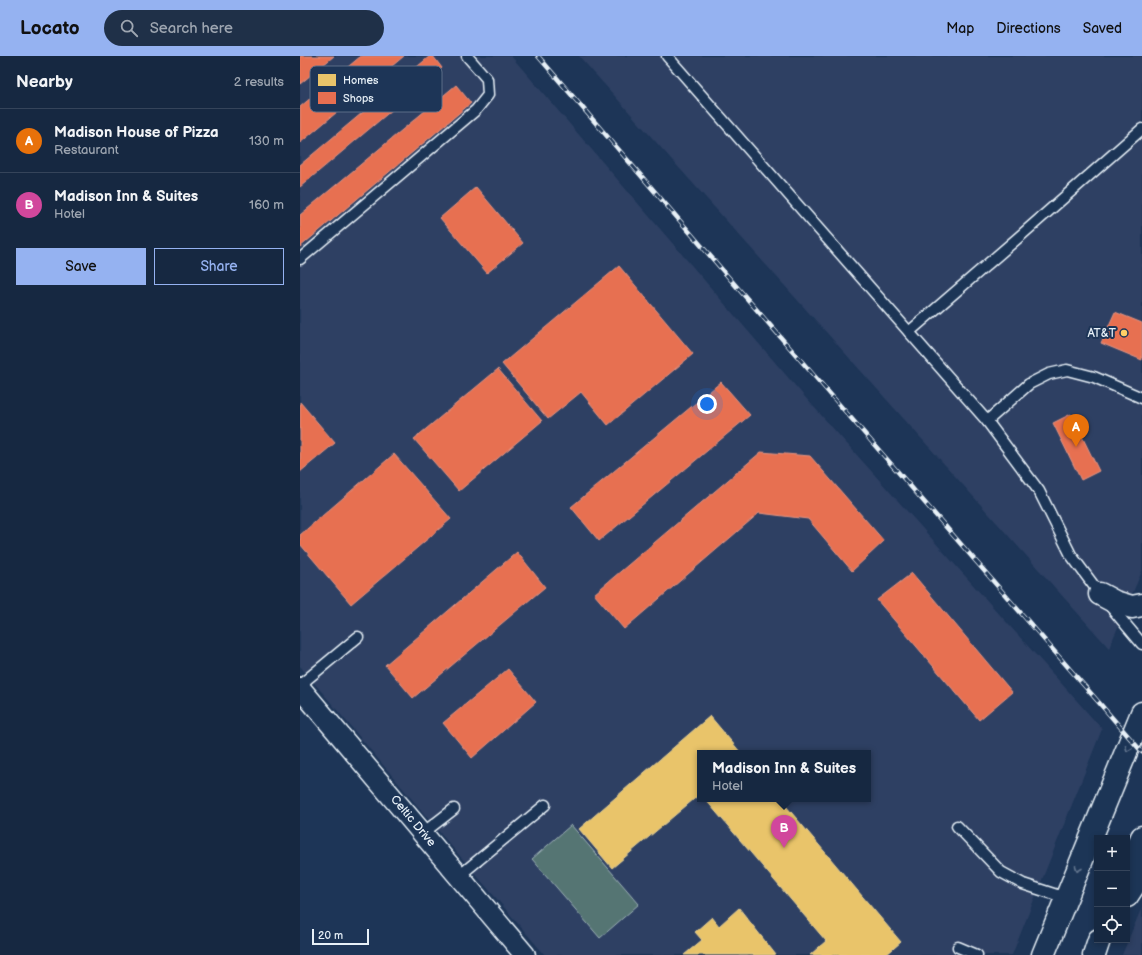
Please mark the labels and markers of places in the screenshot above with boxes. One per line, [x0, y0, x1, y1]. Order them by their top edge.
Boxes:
place label: AT&T [1088, 326, 1117, 341]
marker: AT&T [1119, 328, 1129, 338]
pin: A [1063, 414, 1089, 447]
pin: B [771, 815, 797, 848]

